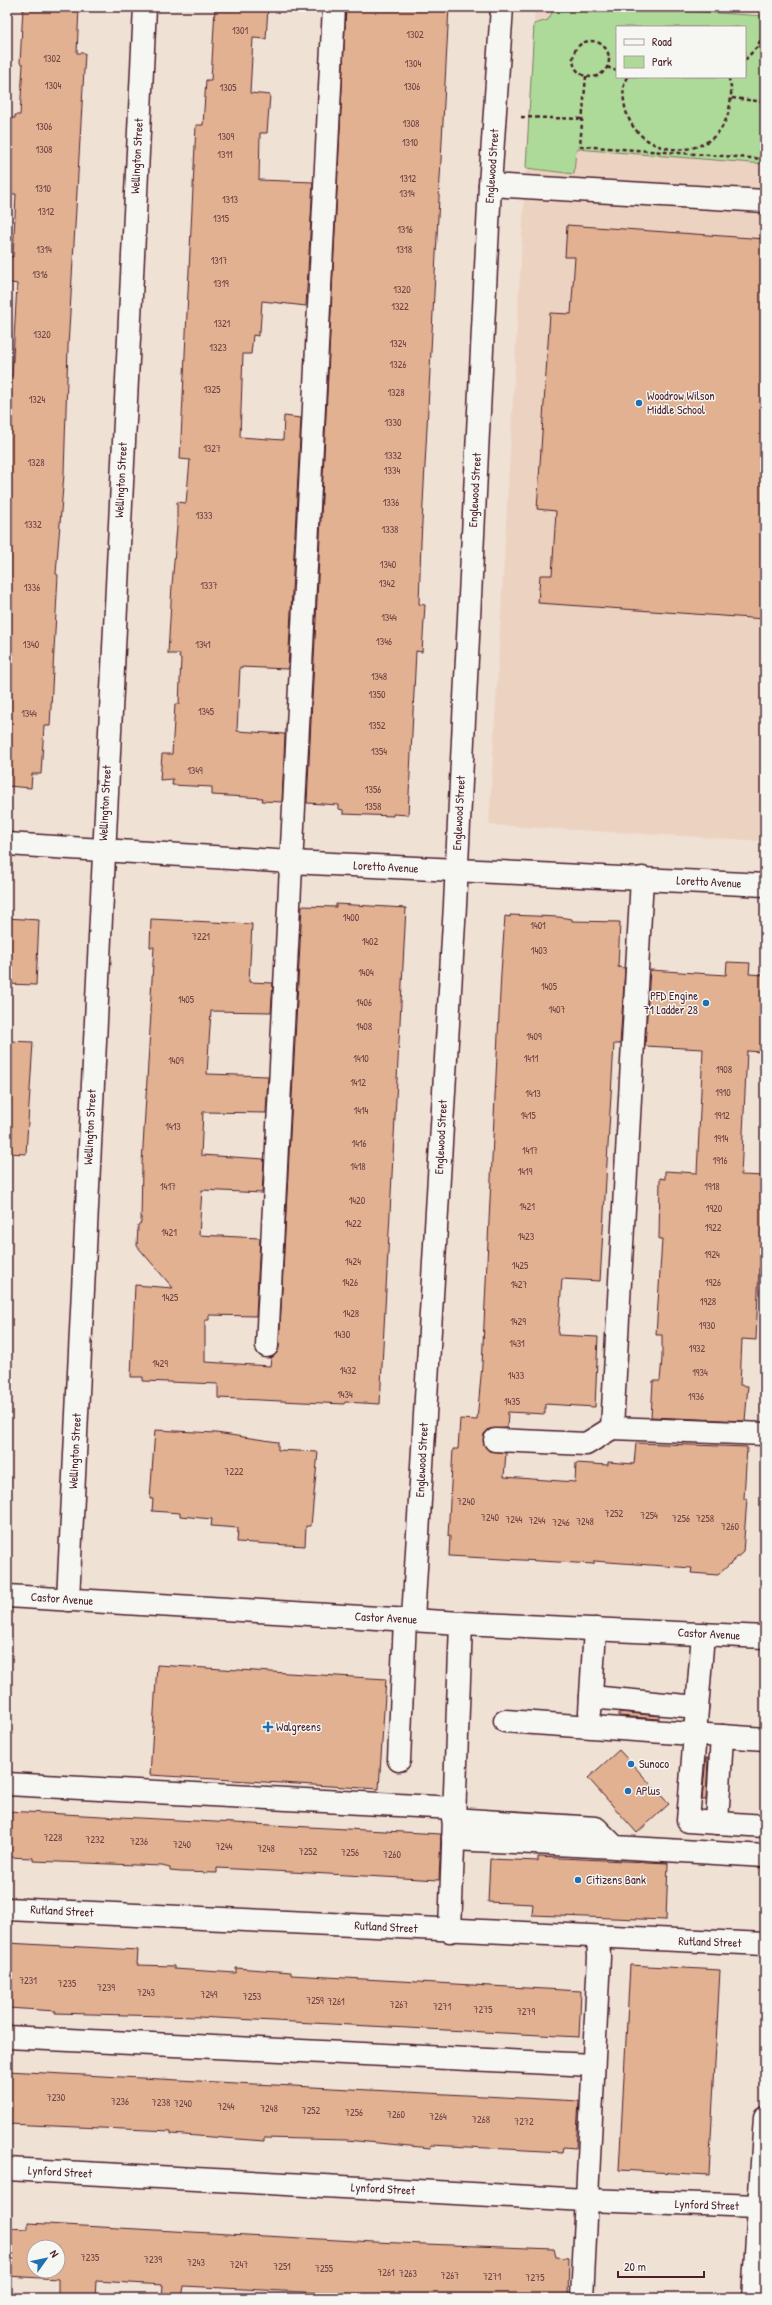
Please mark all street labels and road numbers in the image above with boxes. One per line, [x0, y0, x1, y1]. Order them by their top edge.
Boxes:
street label: Wellington Street [126, 117, 147, 194]
street label: Englewood Street [480, 127, 503, 204]
street label: Wellington Street [110, 441, 131, 518]
street label: Englewood Street [464, 451, 485, 528]
street label: Wellington Street [94, 764, 115, 841]
street label: Englewood Street [448, 774, 469, 851]
street label: Loretto Avenue [353, 856, 419, 877]
street label: Loretto Avenue [676, 871, 742, 892]
street label: Wellington Street [79, 1088, 100, 1165]
street label: Englewood Street [430, 1098, 451, 1175]
street label: Wellington Street [64, 1412, 85, 1489]
street label: Englewood Street [411, 1421, 432, 1498]
street label: Castor Avenue [30, 1588, 94, 1609]
street label: Castor Avenue [354, 1607, 418, 1628]
street label: Castor Avenue [677, 1623, 741, 1644]
street label: Rutland Street [30, 1900, 95, 1921]
street label: Rutland Street [354, 1916, 419, 1937]
street label: Rutland Street [678, 1932, 743, 1951]
street label: Lynford Street [28, 2161, 93, 2182]
street label: Lynford Street [351, 2178, 416, 2199]
street label: Lynford Street [675, 2195, 740, 2214]

